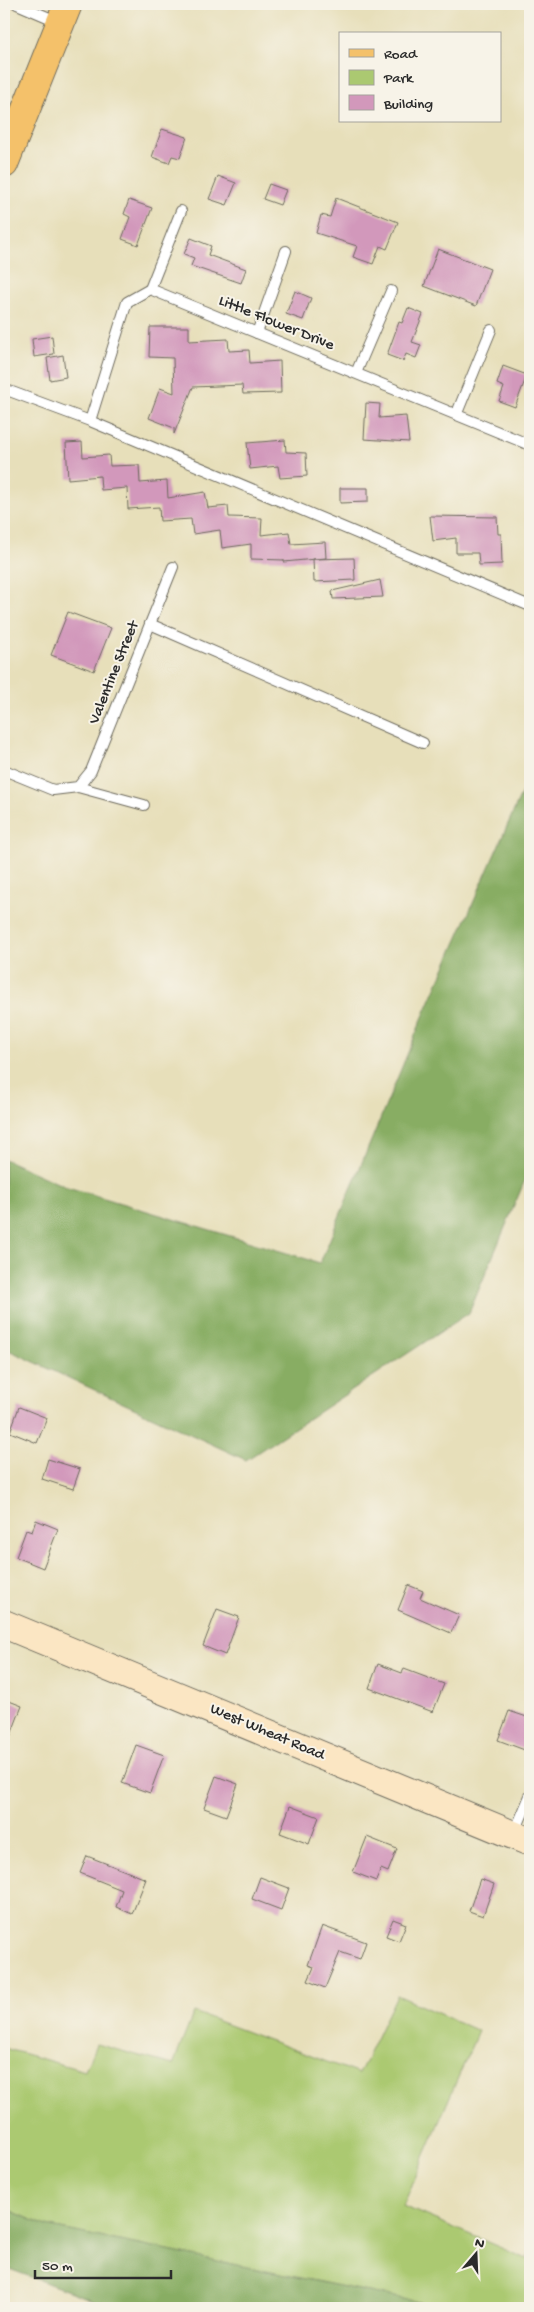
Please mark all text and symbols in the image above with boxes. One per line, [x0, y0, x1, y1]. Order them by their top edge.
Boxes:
legend [339, 32, 502, 122]
text: Road [384, 46, 418, 64]
text: Park [383, 70, 414, 88]
text: Building [383, 96, 433, 114]
street label: Little Flower Drive [215, 292, 337, 356]
street label: Valentine Street [85, 617, 145, 728]
street label: West Wheat Road [207, 1700, 329, 1766]
north arrow [452, 2230, 502, 2280]
text: N [472, 2235, 487, 2254]
scale bar [35, 2247, 171, 2279]
text: 50 m [42, 2258, 73, 2276]

